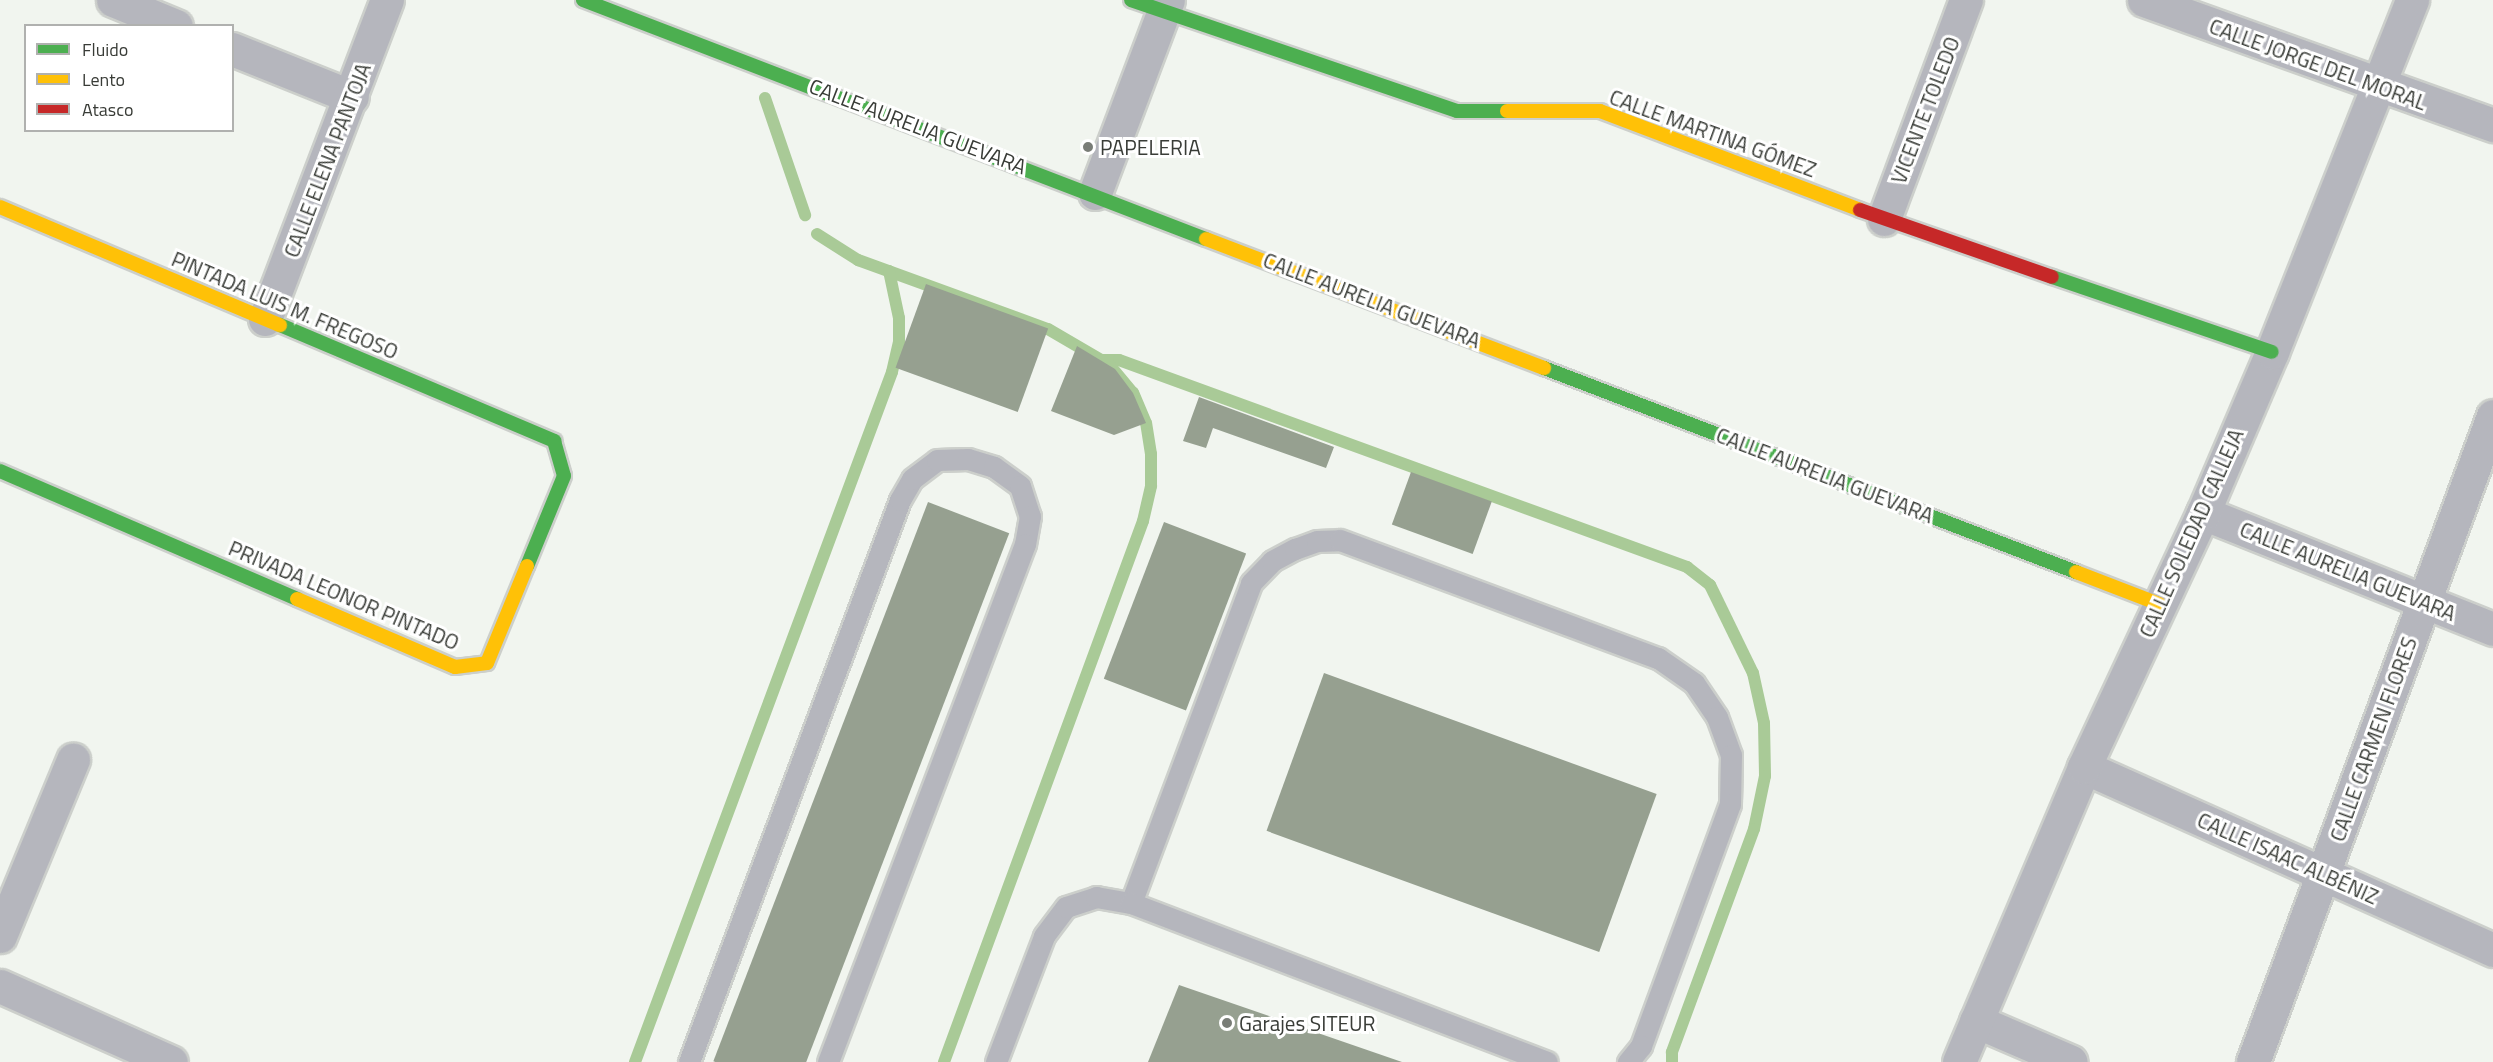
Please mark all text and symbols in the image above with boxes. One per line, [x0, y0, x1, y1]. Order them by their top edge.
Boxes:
street label: CALLE JORGE DEL MORAL [2206, 13, 2430, 115]
legend [24, 24, 234, 132]
street label: VICENTE TOLEDO [1885, 33, 1965, 187]
text: Fluido [82, 36, 128, 63]
street label: CALLE ELENA PANTOJA [278, 59, 376, 261]
text: Lento [82, 66, 125, 93]
street label: CALLE AURELIA GUEVARA [806, 73, 1030, 179]
street label: CALLE MARTINA GÓMEZ [1606, 84, 1820, 182]
text: Atasco [82, 96, 133, 123]
place label: PAPELERIA [1100, 134, 1201, 160]
marker: PAPELERIA [1081, 140, 1095, 154]
street label: PINTADA LUIS M. FREGOSO [168, 246, 402, 364]
street label: CALLE AURELIA GUEVARA [1260, 247, 1484, 353]
street label: CALLE AURELIA GUEVARA [1713, 422, 1937, 528]
street label: CALLE SOLEDAD CALLEJA [2134, 425, 2248, 641]
street label: CALLE AURELIA GUEVARA [2236, 516, 2460, 626]
street label: PRIVADA LEONOR PINTADO [225, 535, 463, 655]
street label: CALLE CARMEN FLORES [2324, 633, 2422, 845]
street label: CALLE ISAAC ALBÉNIZ [2194, 807, 2382, 909]
place label: Garajes SITEUR [1239, 1010, 1375, 1036]
marker: Garajes SITEUR [1220, 1016, 1234, 1030]

